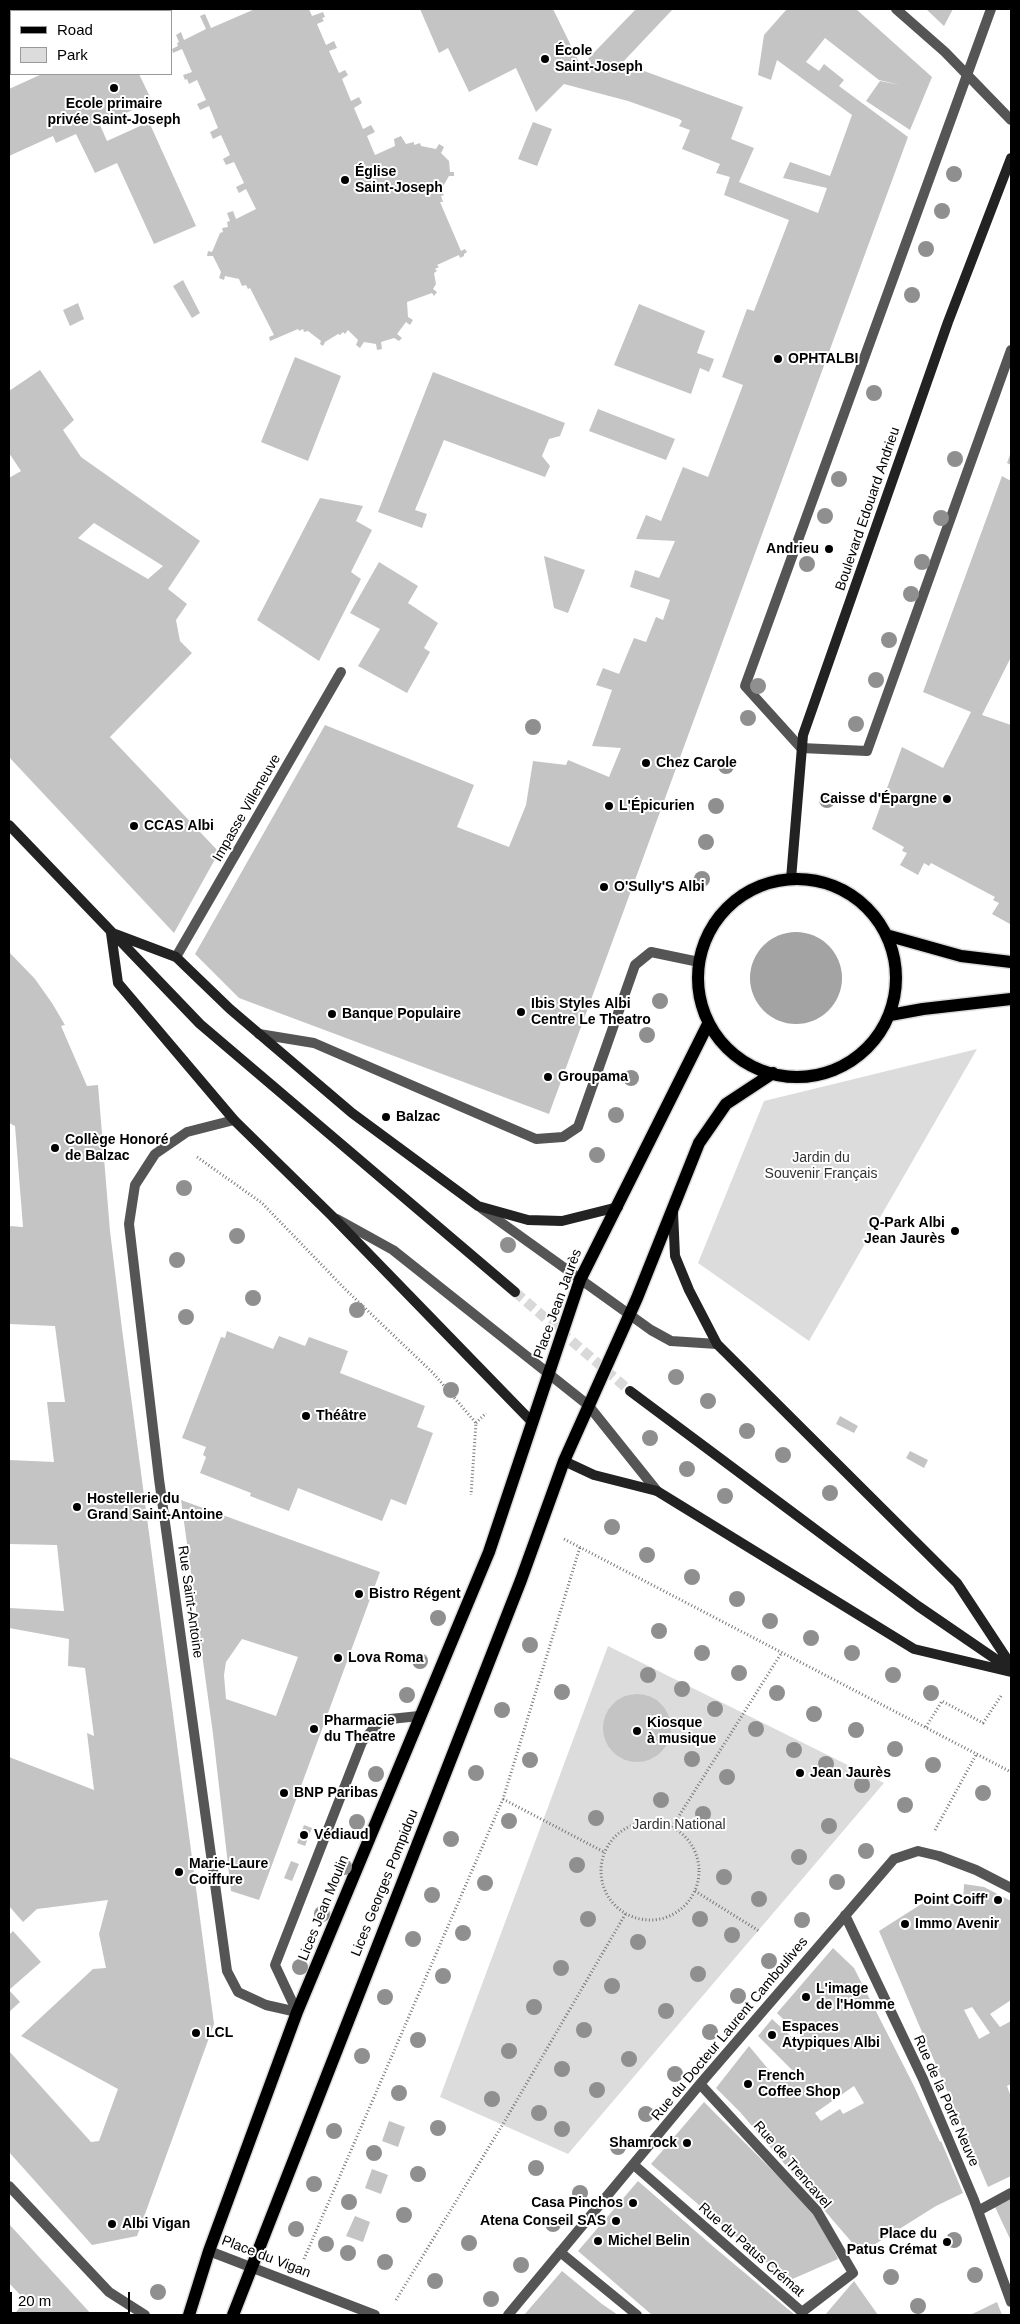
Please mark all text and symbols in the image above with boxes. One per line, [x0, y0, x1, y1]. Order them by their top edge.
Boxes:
legend [10, 10, 172, 75]
text: Road [57, 21, 93, 38]
place label: École Saint-Joseph [555, 43, 643, 75]
text: Park [57, 46, 88, 63]
marker: École Saint-Joseph [539, 53, 551, 65]
marker: Ecole primaire privée Saint-Joseph [108, 82, 120, 94]
place label: Ecole primaire privée Saint-Joseph [47, 96, 181, 128]
place label: Église Saint-Joseph [355, 164, 443, 196]
marker: Église Saint-Joseph [339, 174, 351, 186]
place label: OPHTALBI [788, 351, 859, 367]
marker: OPHTALBI [772, 353, 784, 365]
street label: Boulevard Edouard Andrieu [832, 425, 904, 593]
place label: Andrieu [766, 541, 819, 557]
marker: Andrieu [823, 543, 835, 555]
street label: Impasse Villeneuve [209, 751, 285, 865]
place label: Chez Carole [656, 755, 737, 771]
marker: Chez Carole [640, 757, 652, 769]
place label: Caisse d'Épargne [820, 791, 937, 807]
marker: Caisse d'Épargne [941, 793, 953, 805]
place label: L'Épicurien [619, 798, 695, 814]
marker: L'Épicurien [603, 800, 615, 812]
place label: CCAS Albi [144, 818, 214, 834]
marker: CCAS Albi [128, 820, 140, 832]
place label: O'Sully'S Albi [614, 879, 705, 895]
marker: O'Sully'S Albi [598, 881, 610, 893]
place label: Ibis Styles Albi Centre Le Theatro [531, 996, 651, 1028]
place label: Banque Populaire [342, 1006, 461, 1022]
marker: Ibis Styles Albi Centre Le Theatro [515, 1006, 527, 1018]
marker: Banque Populaire [326, 1008, 338, 1020]
place label: Groupama [558, 1069, 628, 1085]
marker: Groupama [542, 1071, 554, 1083]
place label: Balzac [396, 1109, 440, 1125]
marker: Balzac [380, 1111, 392, 1123]
place label: Collège Honoré de Balzac [65, 1132, 168, 1164]
marker: Collège Honoré de Balzac [49, 1142, 61, 1154]
park label: Jardin du Souvenir Français [765, 1150, 877, 1182]
place label: Q-Park Albi Jean Jaurès [864, 1215, 945, 1248]
marker: Q-Park Albi Jean Jaurès [949, 1225, 961, 1237]
street label: Place Jean Jaurès [530, 1247, 586, 1361]
place label: Théâtre [316, 1408, 367, 1424]
marker: Théâtre [300, 1410, 312, 1422]
place label: Hostellerie du Grand Saint-Antoine [87, 1491, 223, 1524]
marker: Hostellerie du Grand Saint-Antoine [71, 1501, 83, 1513]
street label: Rue Saint-Antoine [174, 1545, 206, 1659]
place label: Bistro Régent [369, 1586, 461, 1602]
marker: Bistro Régent [353, 1588, 365, 1600]
place label: Lova Roma [348, 1650, 423, 1666]
marker: Lova Roma [332, 1652, 344, 1664]
place label: Pharmacie du Theatre [324, 1713, 396, 1745]
place label: Kiosque à musique [647, 1715, 716, 1748]
marker: Pharmacie du Theatre [308, 1723, 320, 1735]
marker: Kiosque à musique [631, 1725, 643, 1737]
place label: Jean Jaurès [810, 1765, 891, 1781]
marker: Jean Jaurès [794, 1767, 806, 1779]
place label: BNP Paribas [294, 1785, 378, 1801]
marker: BNP Paribas [278, 1787, 290, 1799]
street label: Lices Georges Pompidou [348, 1807, 422, 1959]
park label: Jardin National [632, 1817, 726, 1833]
place label: Védiaud [314, 1827, 368, 1843]
marker: Védiaud [298, 1829, 310, 1841]
street label: Lices Jean Moulin [295, 1853, 353, 1963]
place label: Marie-Laure Coiffure [189, 1856, 268, 1888]
marker: Marie-Laure Coiffure [173, 1866, 185, 1878]
place label: Point Coiff' [914, 1892, 988, 1908]
marker: Point Coiff' [992, 1894, 1004, 1906]
place label: Immo Avenir [915, 1916, 999, 1932]
marker: Immo Avenir [899, 1918, 911, 1930]
street label: Rue du Docteur Laurent Camboulives [648, 1934, 812, 2124]
place label: L'image de l'Homme [816, 1981, 895, 2014]
marker: L'image de l'Homme [800, 1991, 812, 2003]
place label: Espaces Atypiques Albi [782, 2019, 880, 2052]
place label: LCL [206, 2025, 233, 2041]
marker: LCL [190, 2027, 202, 2039]
marker: Espaces Atypiques Albi [766, 2029, 778, 2041]
street label: Rue de la Porte Neuve [910, 2033, 982, 2169]
place label: French Coffee Shop [758, 2068, 840, 2100]
marker: French Coffee Shop [742, 2078, 754, 2090]
street label: Rue de Trencavel [750, 2118, 834, 2212]
place label: Shamrock [609, 2135, 677, 2151]
marker: Shamrock [681, 2137, 693, 2149]
place label: Casa Pinchos [531, 2195, 623, 2211]
marker: Casa Pinchos [627, 2197, 639, 2209]
street label: Rue du Patus Crémat [695, 2200, 807, 2300]
place label: Atena Conseil SAS [480, 2213, 606, 2229]
marker: Atena Conseil SAS [610, 2215, 622, 2227]
place label: Albi Vigan [122, 2216, 190, 2232]
marker: Albi Vigan [106, 2218, 118, 2230]
place label: Place du Patus Crémat [847, 2226, 937, 2258]
street label: Place du Vigan [219, 2232, 313, 2282]
place label: Michel Belin [608, 2233, 690, 2249]
marker: Michel Belin [592, 2235, 604, 2247]
marker: Place du Patus Crémat [941, 2236, 953, 2248]
scale bar [12, 2282, 132, 2314]
text: 20 m [18, 2292, 51, 2309]

